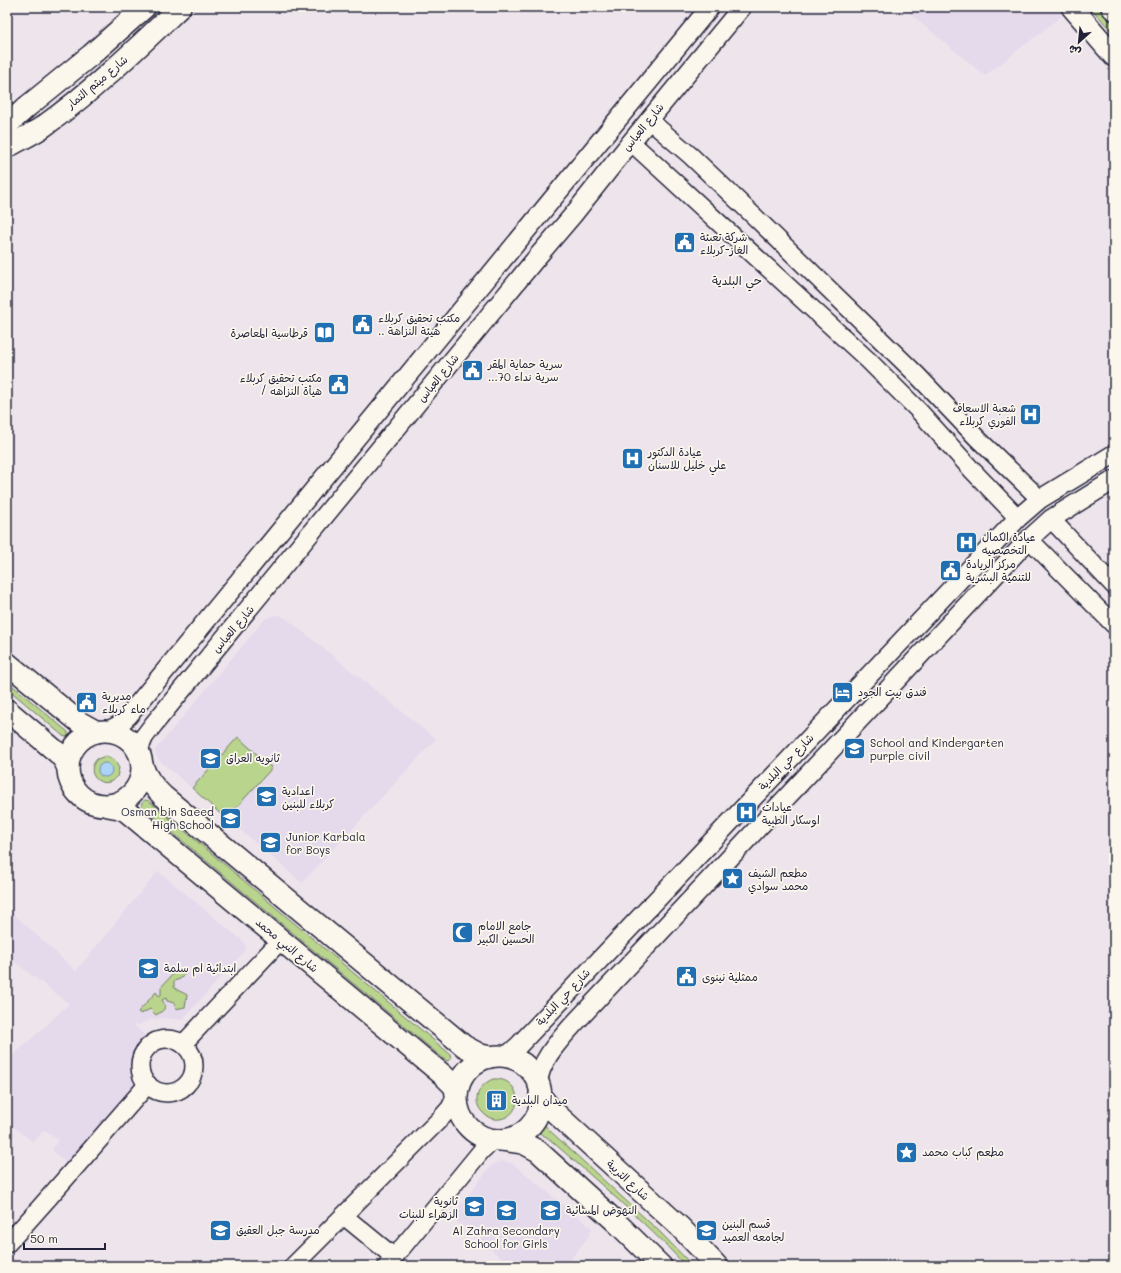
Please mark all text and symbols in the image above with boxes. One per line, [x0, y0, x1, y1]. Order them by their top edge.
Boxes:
north arrow [1059, 22, 1099, 62]
text: ش [1065, 42, 1083, 61]
street label: شارع ميثم التمار [62, 52, 132, 114]
street label: شارع العباس [619, 100, 668, 155]
place label: شركة تعبئة الغاز-كربلاء [700, 229, 748, 258]
public building icon: شركة تعبئة الغاز-كربلاء [672, 230, 698, 256]
district label: حي البلدية [712, 272, 762, 292]
place label: مكتب تحقيق كربلاء .. هيئة النزاهة [378, 310, 460, 338]
public building icon: مكتب تحقيق كربلاء .. هيئة النزاهة [349, 311, 375, 337]
library icon: قرطاسية المعاصرة [311, 320, 337, 346]
place label: قرطاسية المعاصرة [231, 325, 308, 340]
street label: شارع العباس [414, 351, 463, 406]
place label: سرية حماية المقر ...سرية نداء 70 [487, 356, 562, 384]
public building icon: سرية حماية المقر ...سرية نداء 70 [459, 357, 485, 383]
place label: مكتب تحقيق كربلاء / هيأة النزاهه [240, 370, 322, 398]
public building icon: مكتب تحقيق كربلاء / هيأة النزاهه [325, 371, 351, 397]
place label: شعبة الاسعاف الفوري كربلاء [953, 400, 1016, 430]
hospital icon: شعبة الاسعاف الفوري كربلاء [1018, 401, 1044, 427]
place label: عيادة الدكتور علي خليل للاسنان [647, 444, 726, 476]
hospital icon: عيادة الدكتور علي خليل للاسنان [620, 445, 646, 471]
place label: عيادة الكمال التخصصيه [982, 529, 1036, 557]
hospital icon: عيادة الكمال التخصصيه [953, 530, 979, 556]
place label: مركز الريادة للتنمية البشرية [966, 556, 1031, 585]
public building icon: مركز الريادة للتنمية البشرية [937, 557, 963, 583]
street label: شارع العباس [208, 602, 258, 657]
hotel icon: فندق بيت الجود [829, 679, 855, 705]
place label: فندق بيت الجود [858, 684, 927, 700]
place label: مديرية ماء كربلاء [102, 688, 146, 717]
public building icon: مديرية ماء كربلاء [74, 689, 100, 715]
street label: شارع حي البلدية [755, 730, 819, 796]
place label: School and Kindergarten purple civil [870, 735, 1004, 763]
school or university icon: School and Kindergarten purple civil [842, 736, 868, 762]
school or university icon: ثانويه العراق [197, 745, 223, 771]
place label: ثانويه العراق [226, 750, 281, 766]
place label: اعدادية كربلاء للبنين [282, 783, 334, 812]
school or university icon: اعدادية كربلاء للبنين [253, 784, 279, 810]
place label: عيادات اوسكار الطبية [762, 799, 820, 828]
hospital icon: عيادات اوسكار الطبية [734, 800, 760, 826]
place label: Osman bin Saeed High School [121, 804, 214, 832]
school or university icon: Osman bin Saeed High School [217, 805, 243, 831]
place label: Junior Karbala for Boys [286, 829, 366, 857]
school or university icon: Junior Karbala for Boys [258, 830, 284, 856]
place label: مطعم الشيف محمد سوادي [748, 865, 808, 895]
place icon: مطعم الشيف محمد سوادي [719, 866, 745, 892]
street label: شارع النبي محمد [250, 914, 322, 978]
place label: جامع الامام الحسين الكبير [477, 918, 535, 947]
mosque icon: جامع الامام الحسين الكبير [449, 919, 475, 945]
school or university icon: ابتدائية ام سلمة [135, 955, 161, 981]
place label: ابتدائية ام سلمة [164, 960, 236, 977]
public building icon: ممثلية نينوى [674, 964, 700, 990]
street label: شارع حي البلدية [532, 965, 596, 1031]
place label: ممثلية نينوى [702, 969, 758, 985]
building icon: ميدان البلدية [484, 1087, 510, 1113]
place label: ميدان البلدية [512, 1092, 568, 1108]
place icon: مطعم كباب محمد [893, 1139, 919, 1165]
place label: مطعم كباب محمد [922, 1144, 1004, 1161]
street label: شارع التربية [602, 1156, 653, 1205]
place label: ثانوية الزهراء للبنات [399, 1193, 459, 1222]
school or university icon: ثانوية الزهراء للبنات [461, 1194, 487, 1220]
school or university icon: النهوض المسائية [537, 1197, 563, 1223]
school or university icon: Al Zahra Secondary School for Girls [493, 1198, 519, 1224]
place label: النهوض المسائية [566, 1202, 637, 1217]
place label: قسم البنين لجامعه العميد [722, 1216, 784, 1244]
school or university icon: مدرسة جبل العقيق [208, 1217, 234, 1243]
school or university icon: قسم البنين لجامعه العميد [693, 1217, 719, 1243]
place label: مدرسة جبل العقيق [236, 1222, 320, 1238]
place label: Al Zahra Secondary School for Girls [452, 1223, 560, 1251]
scale bar [24, 1225, 105, 1251]
text: 50 m [30, 1230, 58, 1246]

